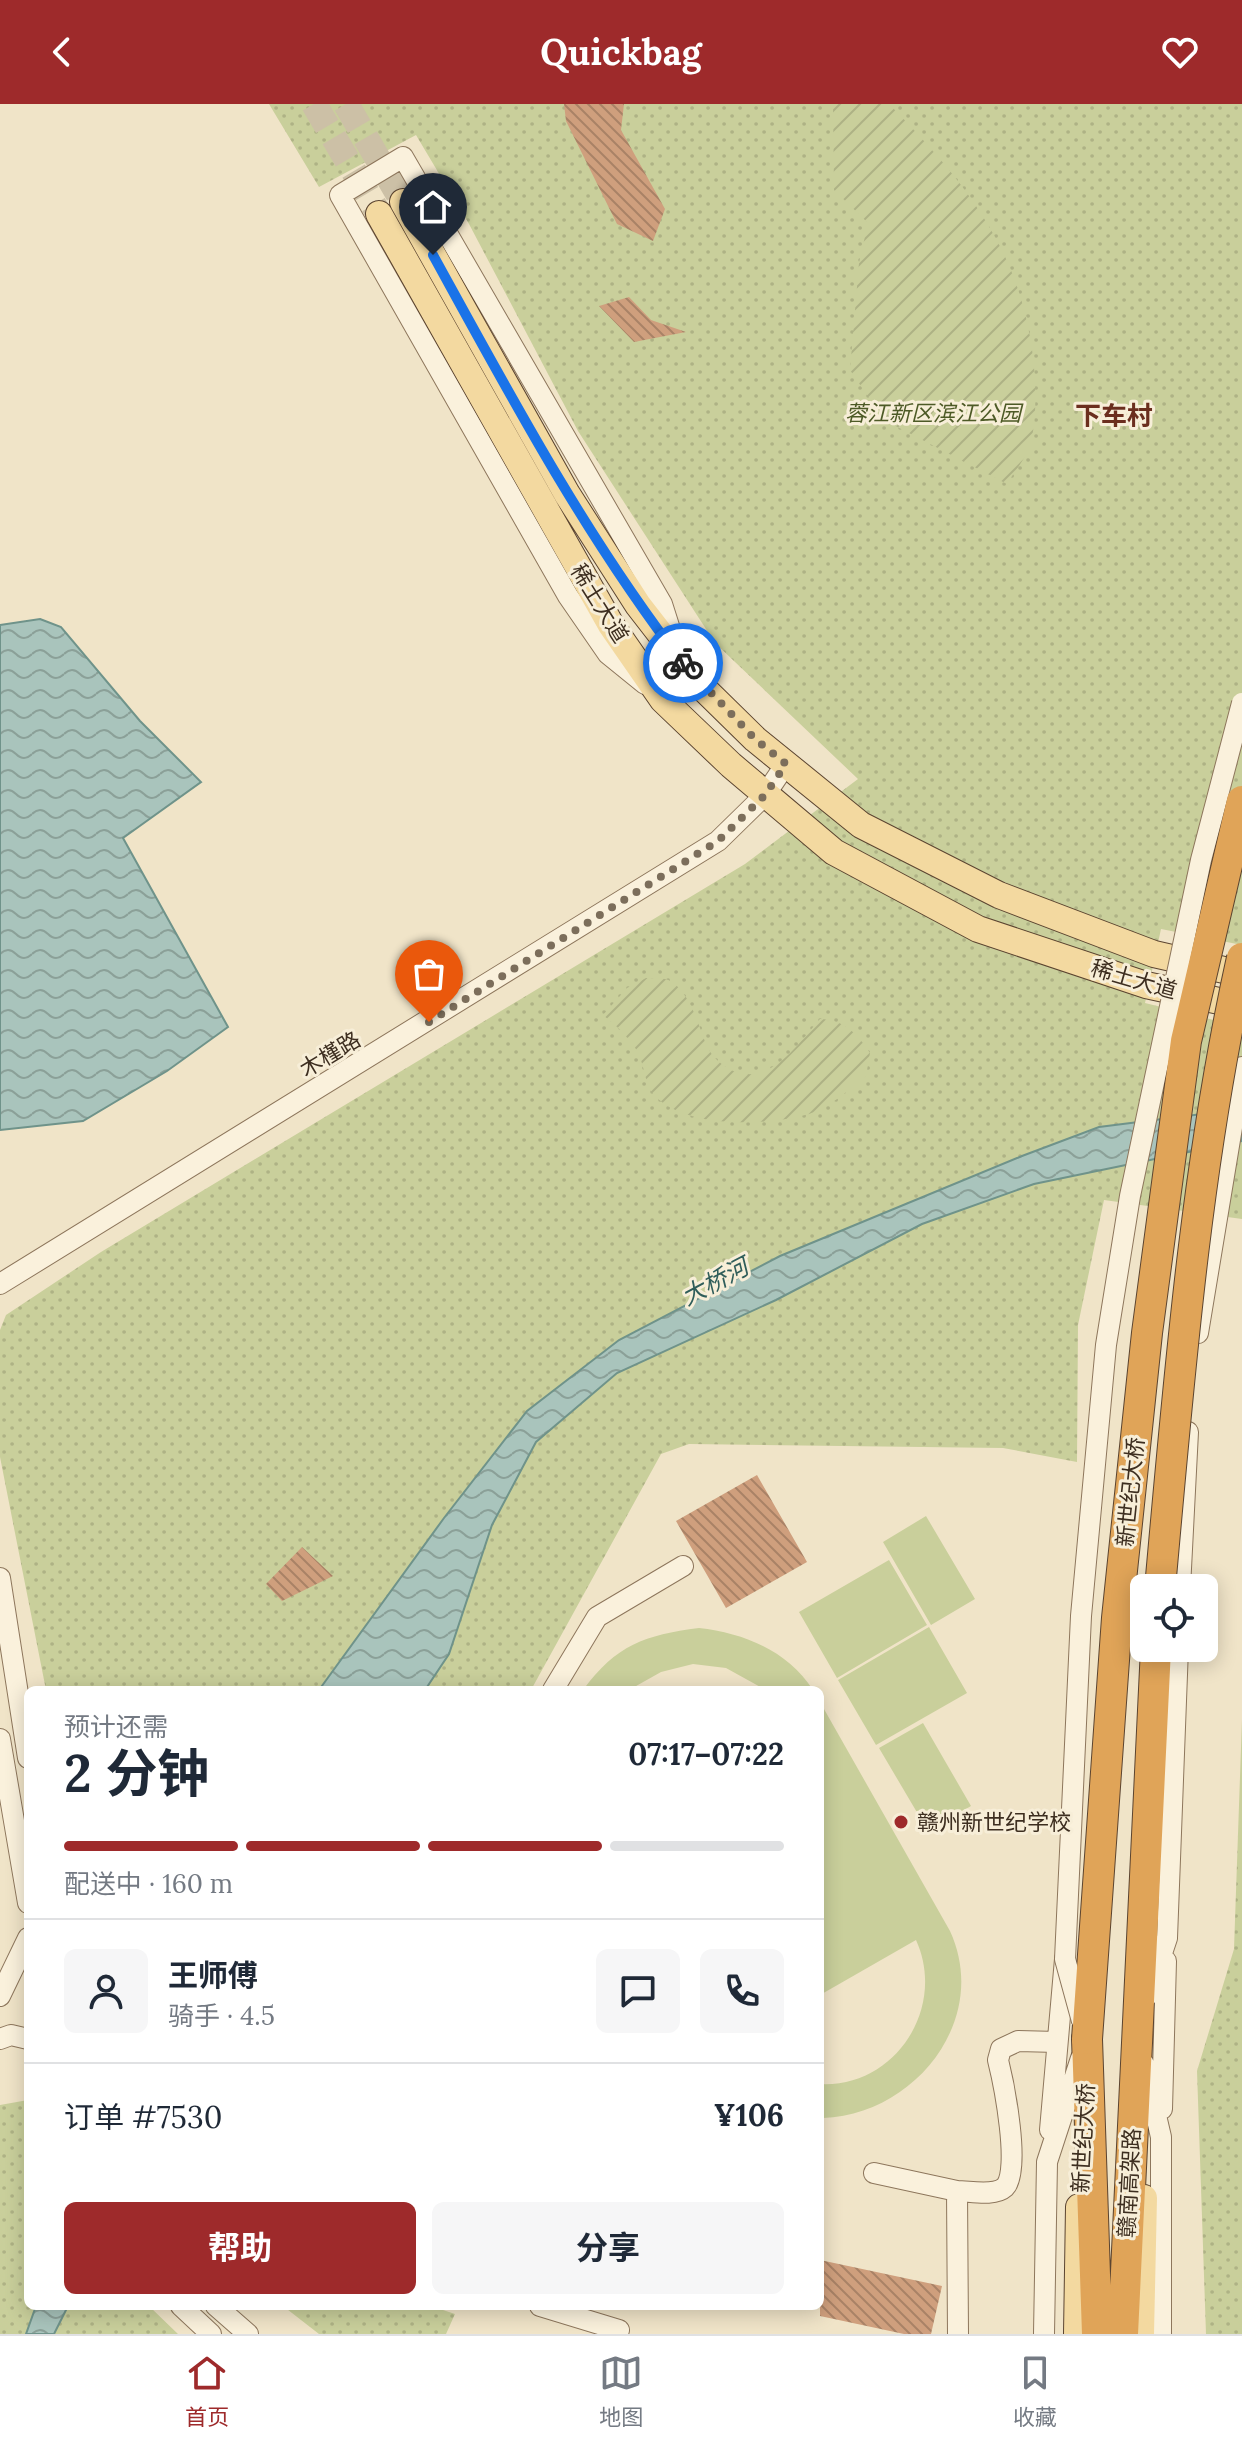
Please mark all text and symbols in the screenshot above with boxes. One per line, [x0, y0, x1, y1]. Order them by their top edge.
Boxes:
text: Quickbag [540, 29, 702, 75]
icon: back [40, 30, 84, 74]
icon: heart [1158, 30, 1202, 74]
pin [399, 173, 467, 255]
icon: home [411, 185, 455, 229]
park label: 蓉江新区滨江公园 [845, 399, 1024, 427]
district label: 下车村 [1075, 399, 1153, 432]
street label: 稀土大道 [565, 558, 635, 648]
courier [643, 623, 723, 703]
icon: bike [661, 641, 705, 685]
pin [395, 940, 463, 1022]
icon: bag [407, 952, 451, 996]
street label: 稀土大道 [1088, 953, 1180, 1005]
street label: 木槿路 [294, 1025, 366, 1083]
water label: 大桥河 [676, 1249, 757, 1312]
street label: 新世纪大桥 [1110, 1436, 1150, 1548]
map controls [1130, 1574, 1218, 1662]
button: locate [1130, 1574, 1218, 1662]
text: 预计还需 [64, 1710, 168, 1743]
text: 07:17–07:22 [628, 1735, 784, 1773]
text: 2 分钟 [64, 1740, 209, 1806]
place label: 赣州新世纪学校 [917, 1808, 1071, 1836]
marker: 赣州新世纪学校 [892, 1813, 910, 1831]
text: 配送中 · 160 m [64, 1867, 233, 1900]
button: person [64, 1949, 148, 2033]
button: chat [596, 1949, 680, 2033]
button: phone [700, 1949, 784, 2033]
text: 王师傅 [168, 1956, 258, 1994]
text: 骑手 · 4.5 [168, 1999, 275, 2032]
street label: 新世纪大桥 [1066, 2082, 1100, 2194]
text: ¥106 [714, 2096, 784, 2134]
text: 订单 #7530 [64, 2098, 222, 2136]
street label: 赣南高架路 [1112, 2127, 1146, 2239]
button: 帮助 [64, 2202, 416, 2294]
button: 分享 [432, 2202, 784, 2294]
tab: 首页 [185, 2351, 229, 2431]
tab: 地图 [599, 2351, 643, 2431]
tab: 收藏 [1013, 2351, 1057, 2431]

